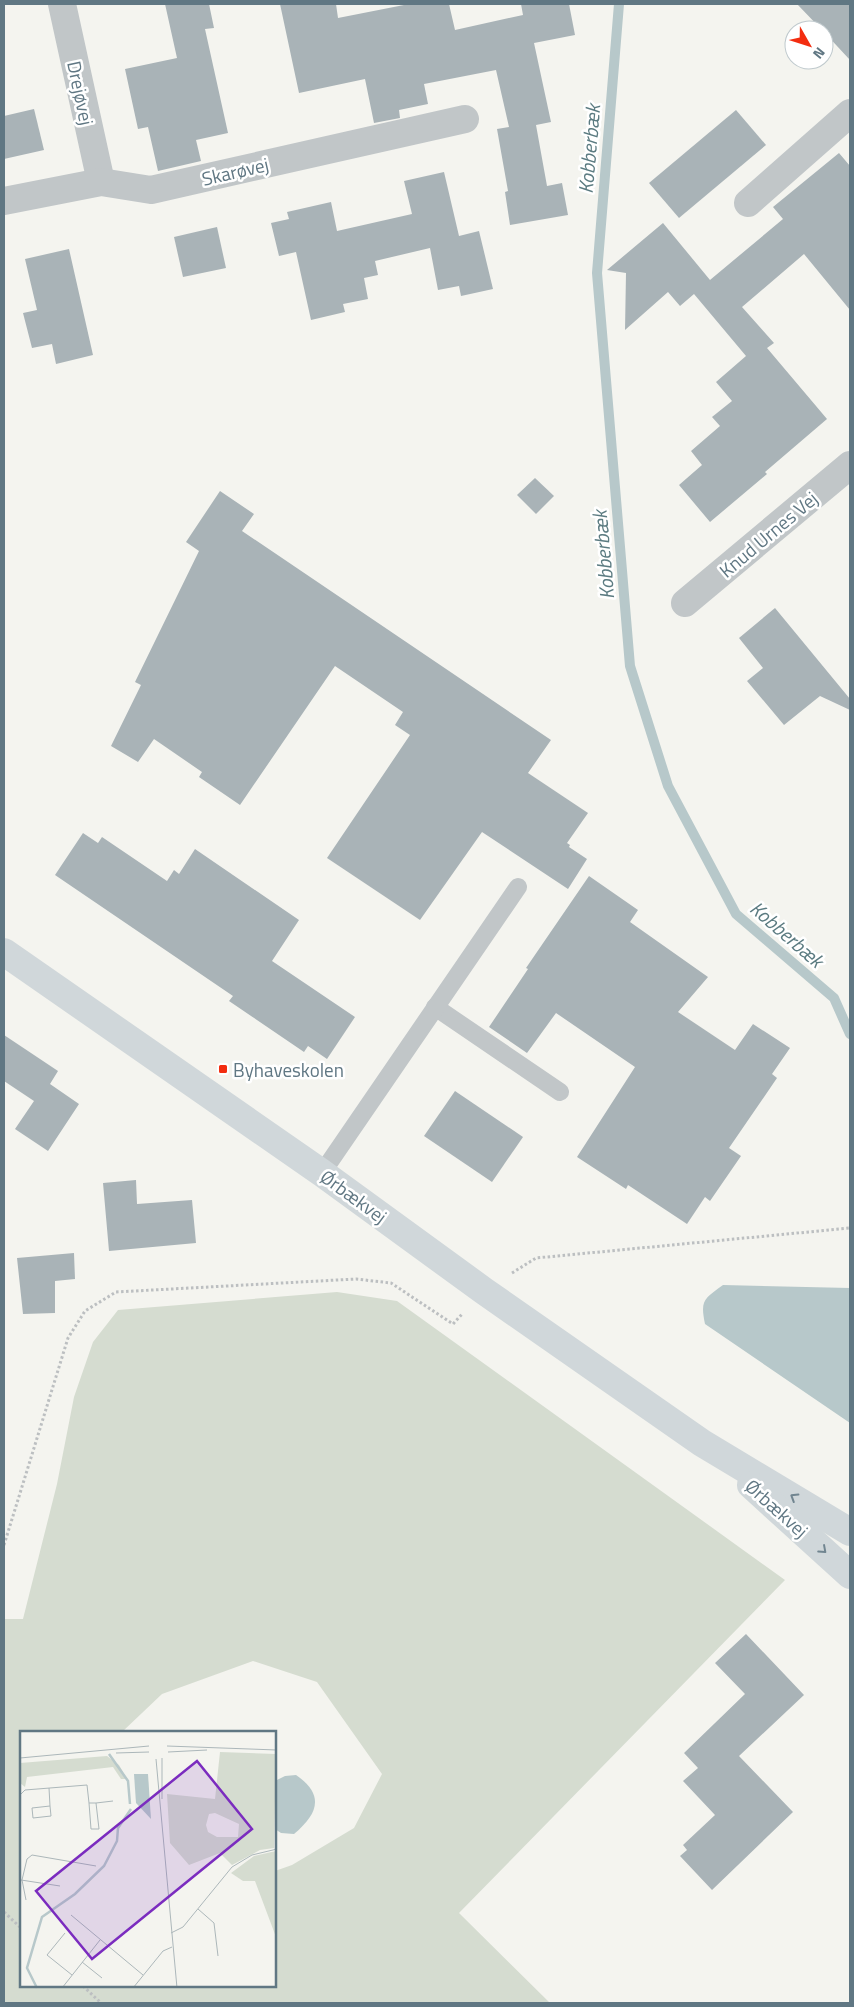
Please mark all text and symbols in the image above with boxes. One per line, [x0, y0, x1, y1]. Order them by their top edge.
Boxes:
north arrow [784, 20, 834, 70]
text: N [808, 43, 831, 64]
street label: Drejøvej [60, 58, 102, 128]
water label: Kobberbæk [570, 101, 609, 195]
street label: Skarøvej [199, 149, 271, 193]
street label: Knud Urnes Vej [712, 484, 824, 584]
water label: Kobberbæk [583, 507, 622, 601]
water label: Kobberbæk [743, 893, 832, 976]
place label: Byhaveskolen [233, 1055, 344, 1084]
marker: Byhaveskolen [217, 1063, 229, 1075]
street label: Ørbækvej [315, 1162, 393, 1230]
street label: Ørbækvej [739, 1472, 815, 1544]
one-way arrow [790, 1494, 799, 1503]
one-way arrow [817, 1544, 826, 1553]
inset map [20, 1731, 276, 1987]

